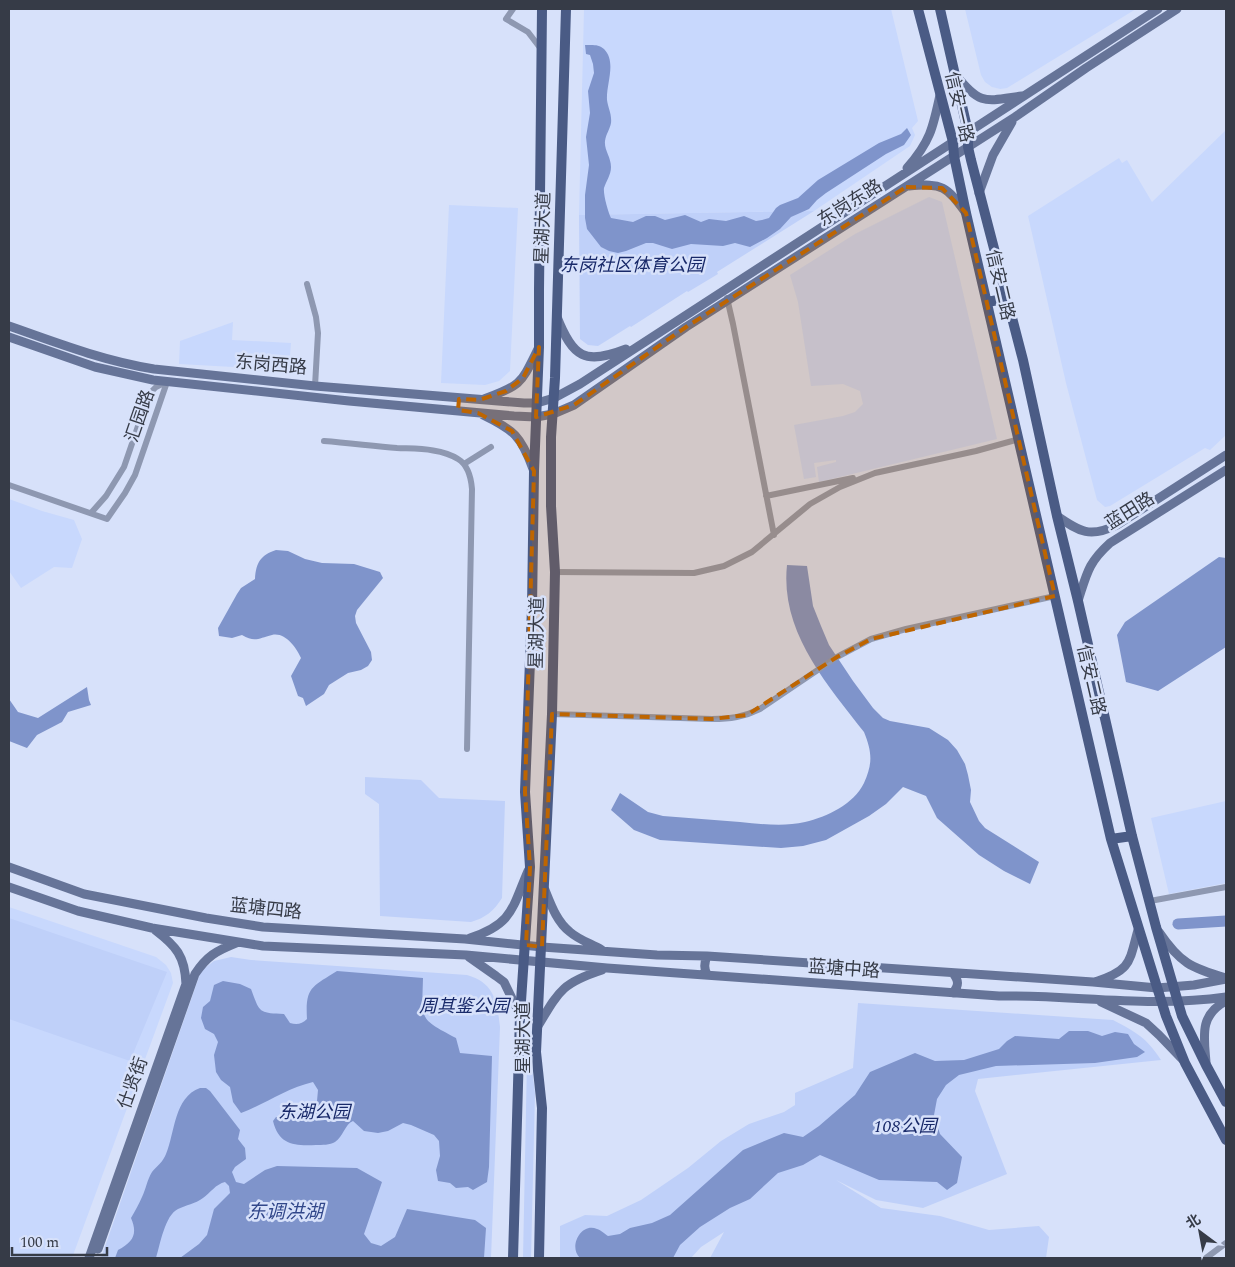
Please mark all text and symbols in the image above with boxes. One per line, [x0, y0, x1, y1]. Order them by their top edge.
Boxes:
street label: 信安一路 [938, 69, 980, 145]
street label: 东岗东路 [812, 172, 888, 234]
street label: 星湖大道 [528, 192, 558, 264]
street label: 信安二路 [979, 247, 1021, 323]
park label: 东岗社区体育公园 [560, 252, 707, 279]
street label: 东岗西路 [234, 348, 308, 382]
street label: 汇园路 [118, 386, 162, 446]
street label: 蓝田路 [1100, 485, 1160, 537]
street label: 星湖大道 [523, 597, 551, 669]
street label: 信安二路 [1070, 642, 1112, 718]
street label: 蓝塘四路 [229, 892, 303, 926]
street label: 蓝塘中路 [807, 953, 881, 985]
park label: 周其鉴公园 [419, 993, 512, 1020]
street label: 星湖大道 [510, 1002, 537, 1074]
street label: 仕贤街 [111, 1053, 155, 1113]
park label: 东湖公园 [278, 1099, 353, 1126]
park label: 108公园 [874, 1113, 939, 1140]
water label: 东调洪湖 [247, 1198, 326, 1227]
north arrow [1175, 1207, 1225, 1257]
text: 北 [1182, 1209, 1205, 1234]
scale bar [12, 1224, 108, 1256]
text: 100 m [20, 1231, 59, 1254]

